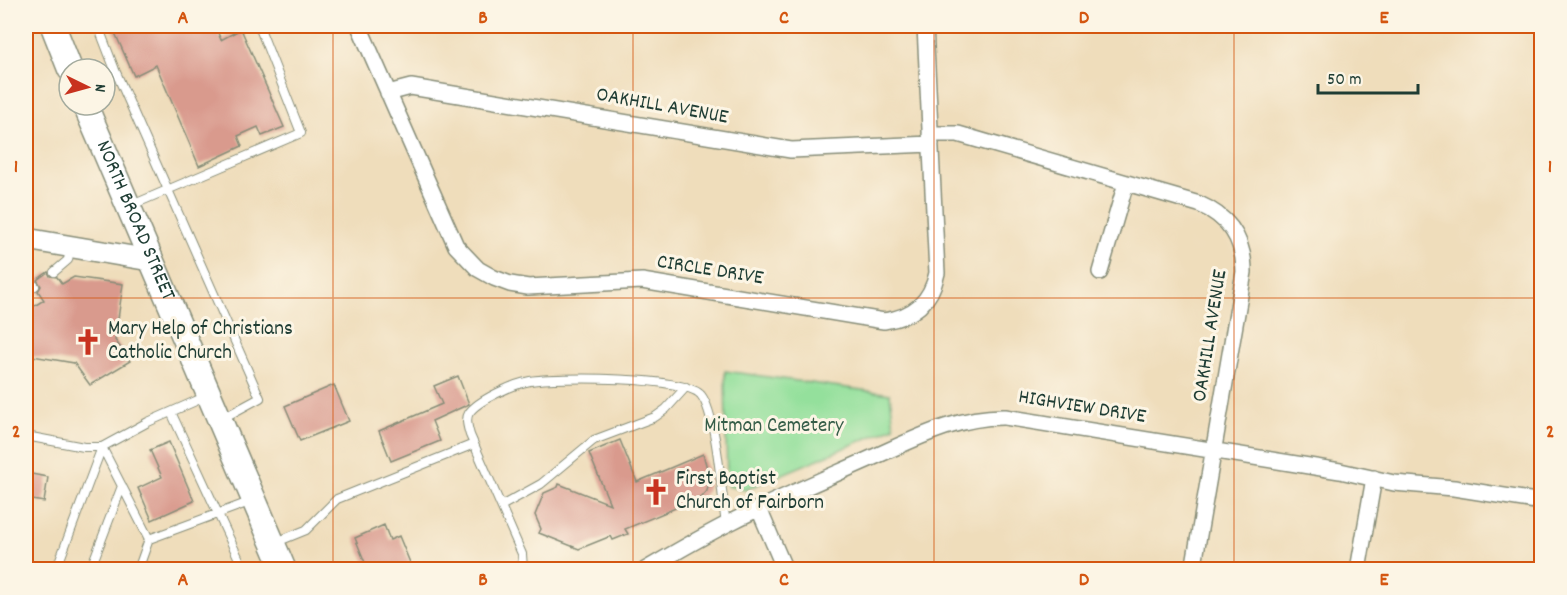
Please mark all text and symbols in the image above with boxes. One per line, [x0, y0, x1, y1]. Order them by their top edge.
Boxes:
text: A [178, 5, 189, 33]
text: B [478, 5, 488, 33]
text: C [779, 5, 789, 33]
text: D [1079, 5, 1090, 33]
text: E [1379, 5, 1389, 33]
north arrow [57, 57, 117, 117]
scale bar [1318, 57, 1418, 95]
text: 50 m [1327, 68, 1362, 93]
street label: OAKHILL AVENUE [594, 81, 731, 133]
text: N [88, 83, 111, 93]
street label: NORTH BROAD STREET [87, 136, 182, 306]
text: 1 [14, 154, 18, 182]
text: 1 [1548, 154, 1552, 182]
street label: CIRCLE DRIVE [655, 248, 766, 294]
street label: OAKHILL AVENUE [1186, 267, 1236, 404]
place label: Mary Help of Christians Catholic Church [108, 315, 293, 369]
church icon: Mary Help of Christians Catholic Church [73, 327, 103, 357]
street label: HIGHVIEW DRIVE [1016, 383, 1148, 433]
park label: Mitman Cemetery [704, 412, 844, 442]
text: 2 [12, 419, 20, 447]
text: 2 [1546, 419, 1554, 447]
place label: First Baptist Church of Fairborn [676, 465, 824, 519]
church icon: First Baptist Church of Fairborn [641, 477, 671, 507]
text: A [178, 567, 189, 595]
text: B [478, 567, 488, 595]
text: C [779, 567, 789, 595]
text: D [1079, 567, 1090, 595]
text: E [1379, 567, 1389, 595]

